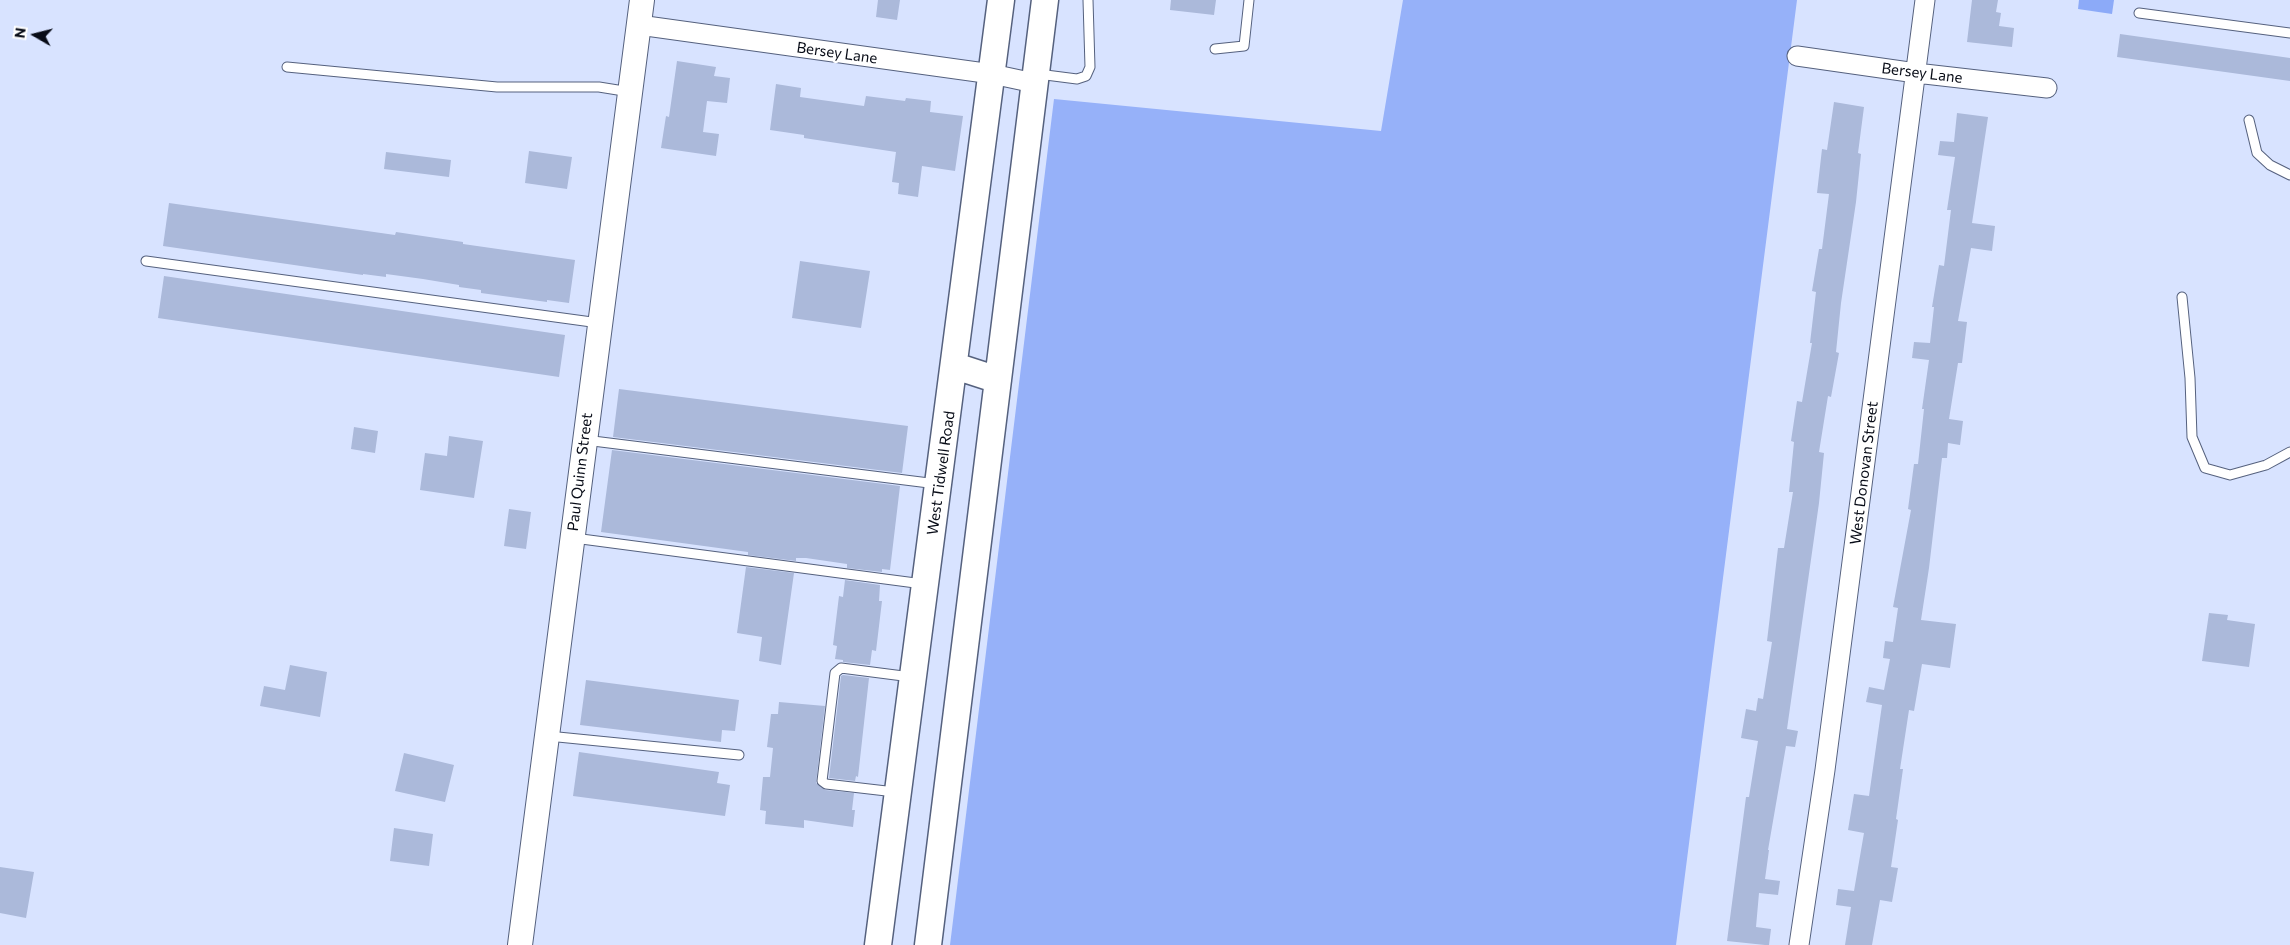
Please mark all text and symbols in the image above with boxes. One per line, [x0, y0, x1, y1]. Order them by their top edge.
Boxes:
north arrow [10, 10, 60, 60]
text: N [11, 26, 29, 39]
street label: Bersey Lane [795, 38, 879, 68]
street label: Bersey Lane [1880, 59, 1964, 87]
street label: West Donovan Street [1846, 400, 1882, 546]
street label: West Tidwell Road [923, 410, 959, 536]
street label: Paul Quinn Street [564, 412, 596, 532]

